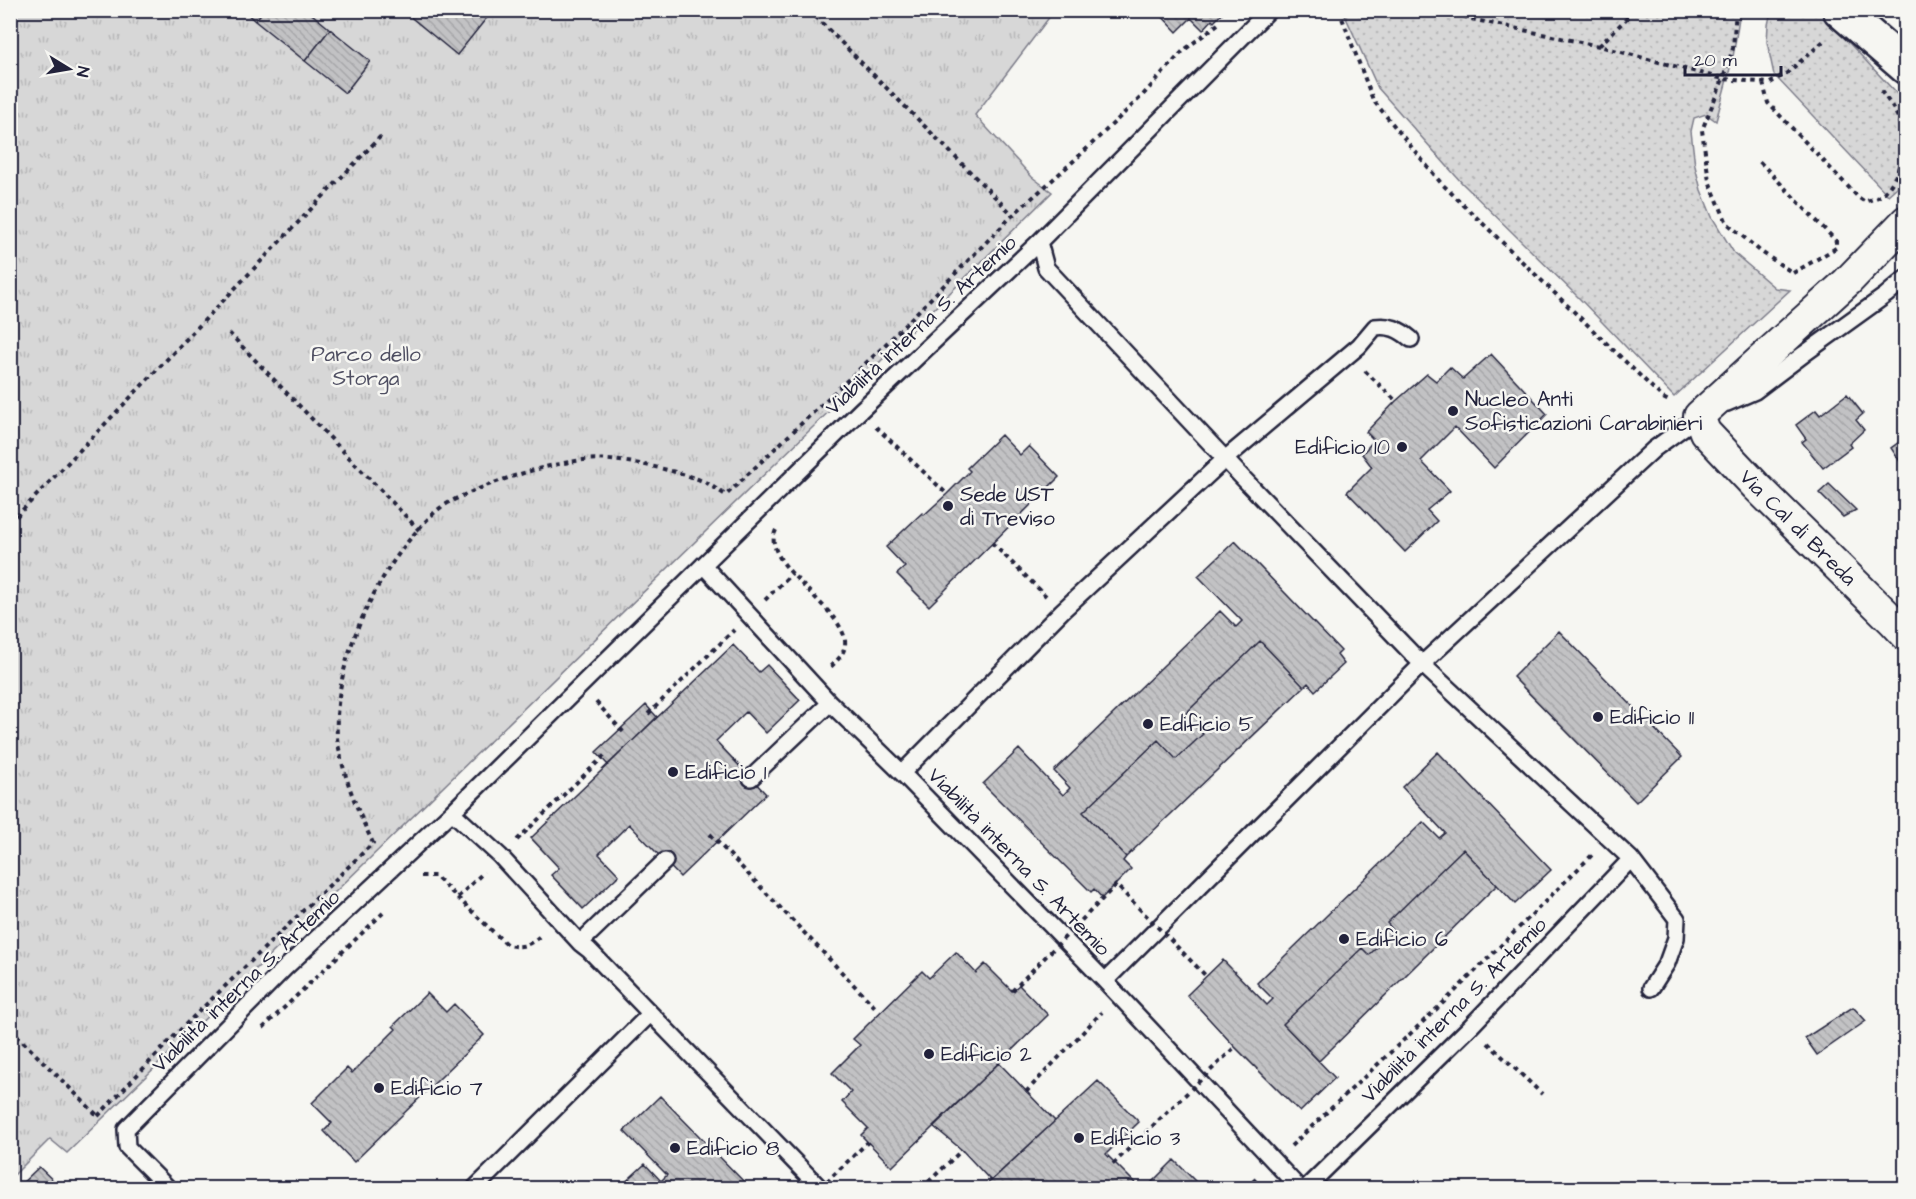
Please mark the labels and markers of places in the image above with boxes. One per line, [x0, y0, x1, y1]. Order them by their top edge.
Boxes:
place label: Nucleo Anti Sofisticazioni Carabinieri [1465, 385, 1702, 438]
marker: Nucleo Anti Sofisticazioni Carabinieri [1446, 404, 1460, 418]
place label: Edificio 10 [1295, 433, 1390, 462]
marker: Edificio 10 [1395, 440, 1409, 454]
place label: Sede UST di Treviso [960, 480, 1055, 533]
marker: Sede UST di Treviso [941, 499, 955, 513]
place label: Edificio 11 [1610, 703, 1694, 732]
place label: Edificio 5 [1160, 710, 1254, 739]
marker: Edificio 11 [1591, 710, 1605, 724]
marker: Edificio 5 [1141, 717, 1155, 731]
place label: Edificio 1 [685, 758, 767, 787]
marker: Edificio 1 [666, 765, 680, 779]
place label: Edificio 6 [1356, 925, 1448, 954]
marker: Edificio 6 [1337, 932, 1351, 946]
place label: Edificio 2 [941, 1040, 1032, 1069]
marker: Edificio 2 [922, 1047, 936, 1061]
place label: Edificio 7 [391, 1074, 483, 1103]
marker: Edificio 7 [372, 1081, 386, 1095]
place label: Edificio 3 [1091, 1124, 1181, 1153]
marker: Edificio 3 [1072, 1131, 1086, 1145]
place label: Edificio 8 [687, 1134, 780, 1163]
marker: Edificio 8 [668, 1141, 682, 1155]

